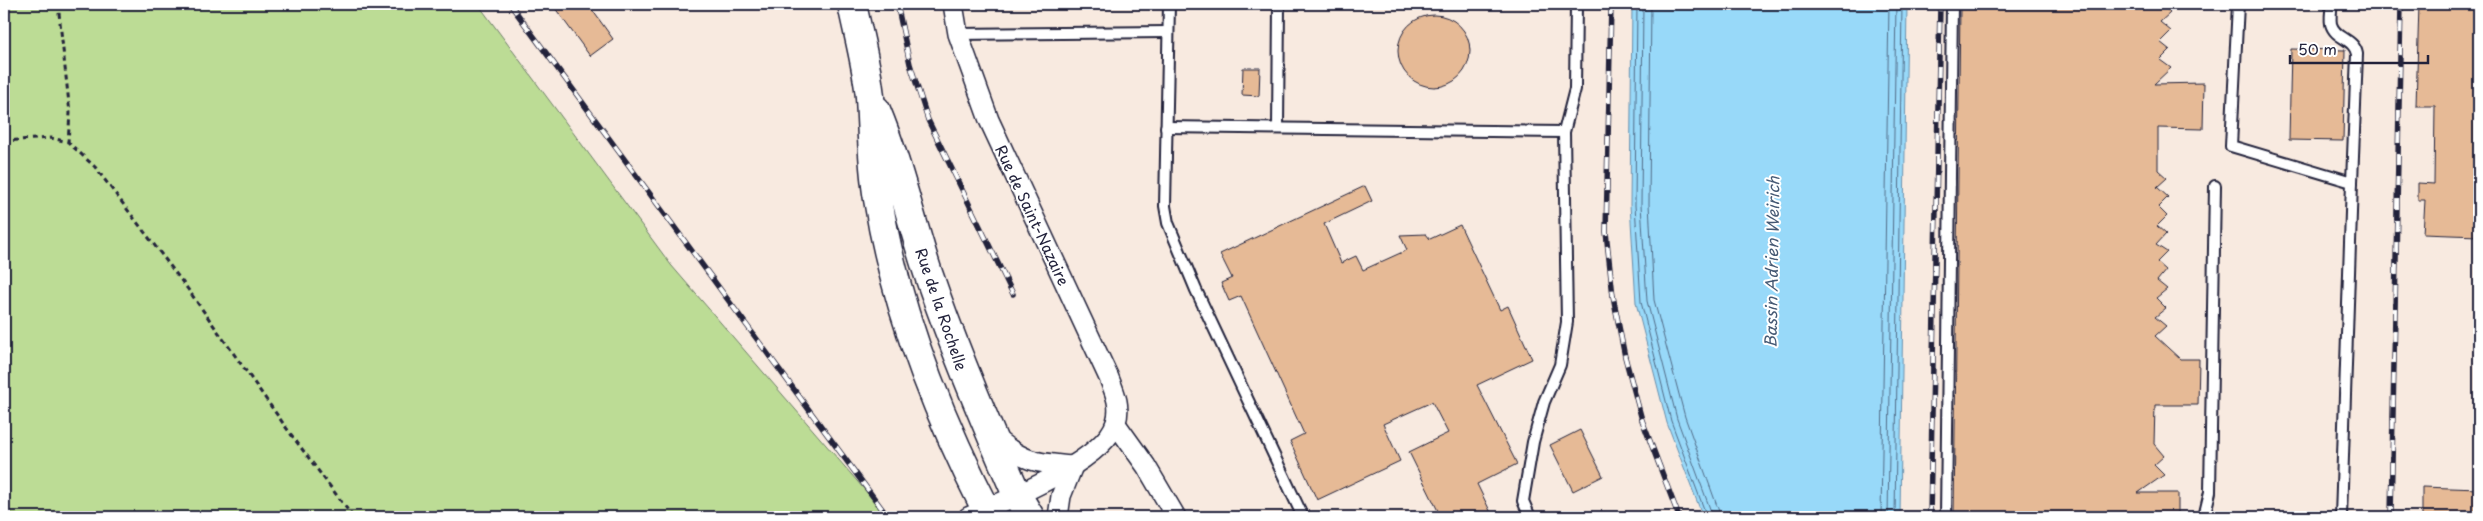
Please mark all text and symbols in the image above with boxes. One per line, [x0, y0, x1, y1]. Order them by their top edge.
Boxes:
scale bar [2290, 32, 2428, 64]
text: 50 m [2298, 37, 2337, 60]
street label: Rue de Saint-Nazaire [990, 141, 1076, 289]
water label: Bassin Adrien Weirich [1758, 175, 1785, 348]
street label: Rue de la Rochelle [910, 245, 974, 373]

